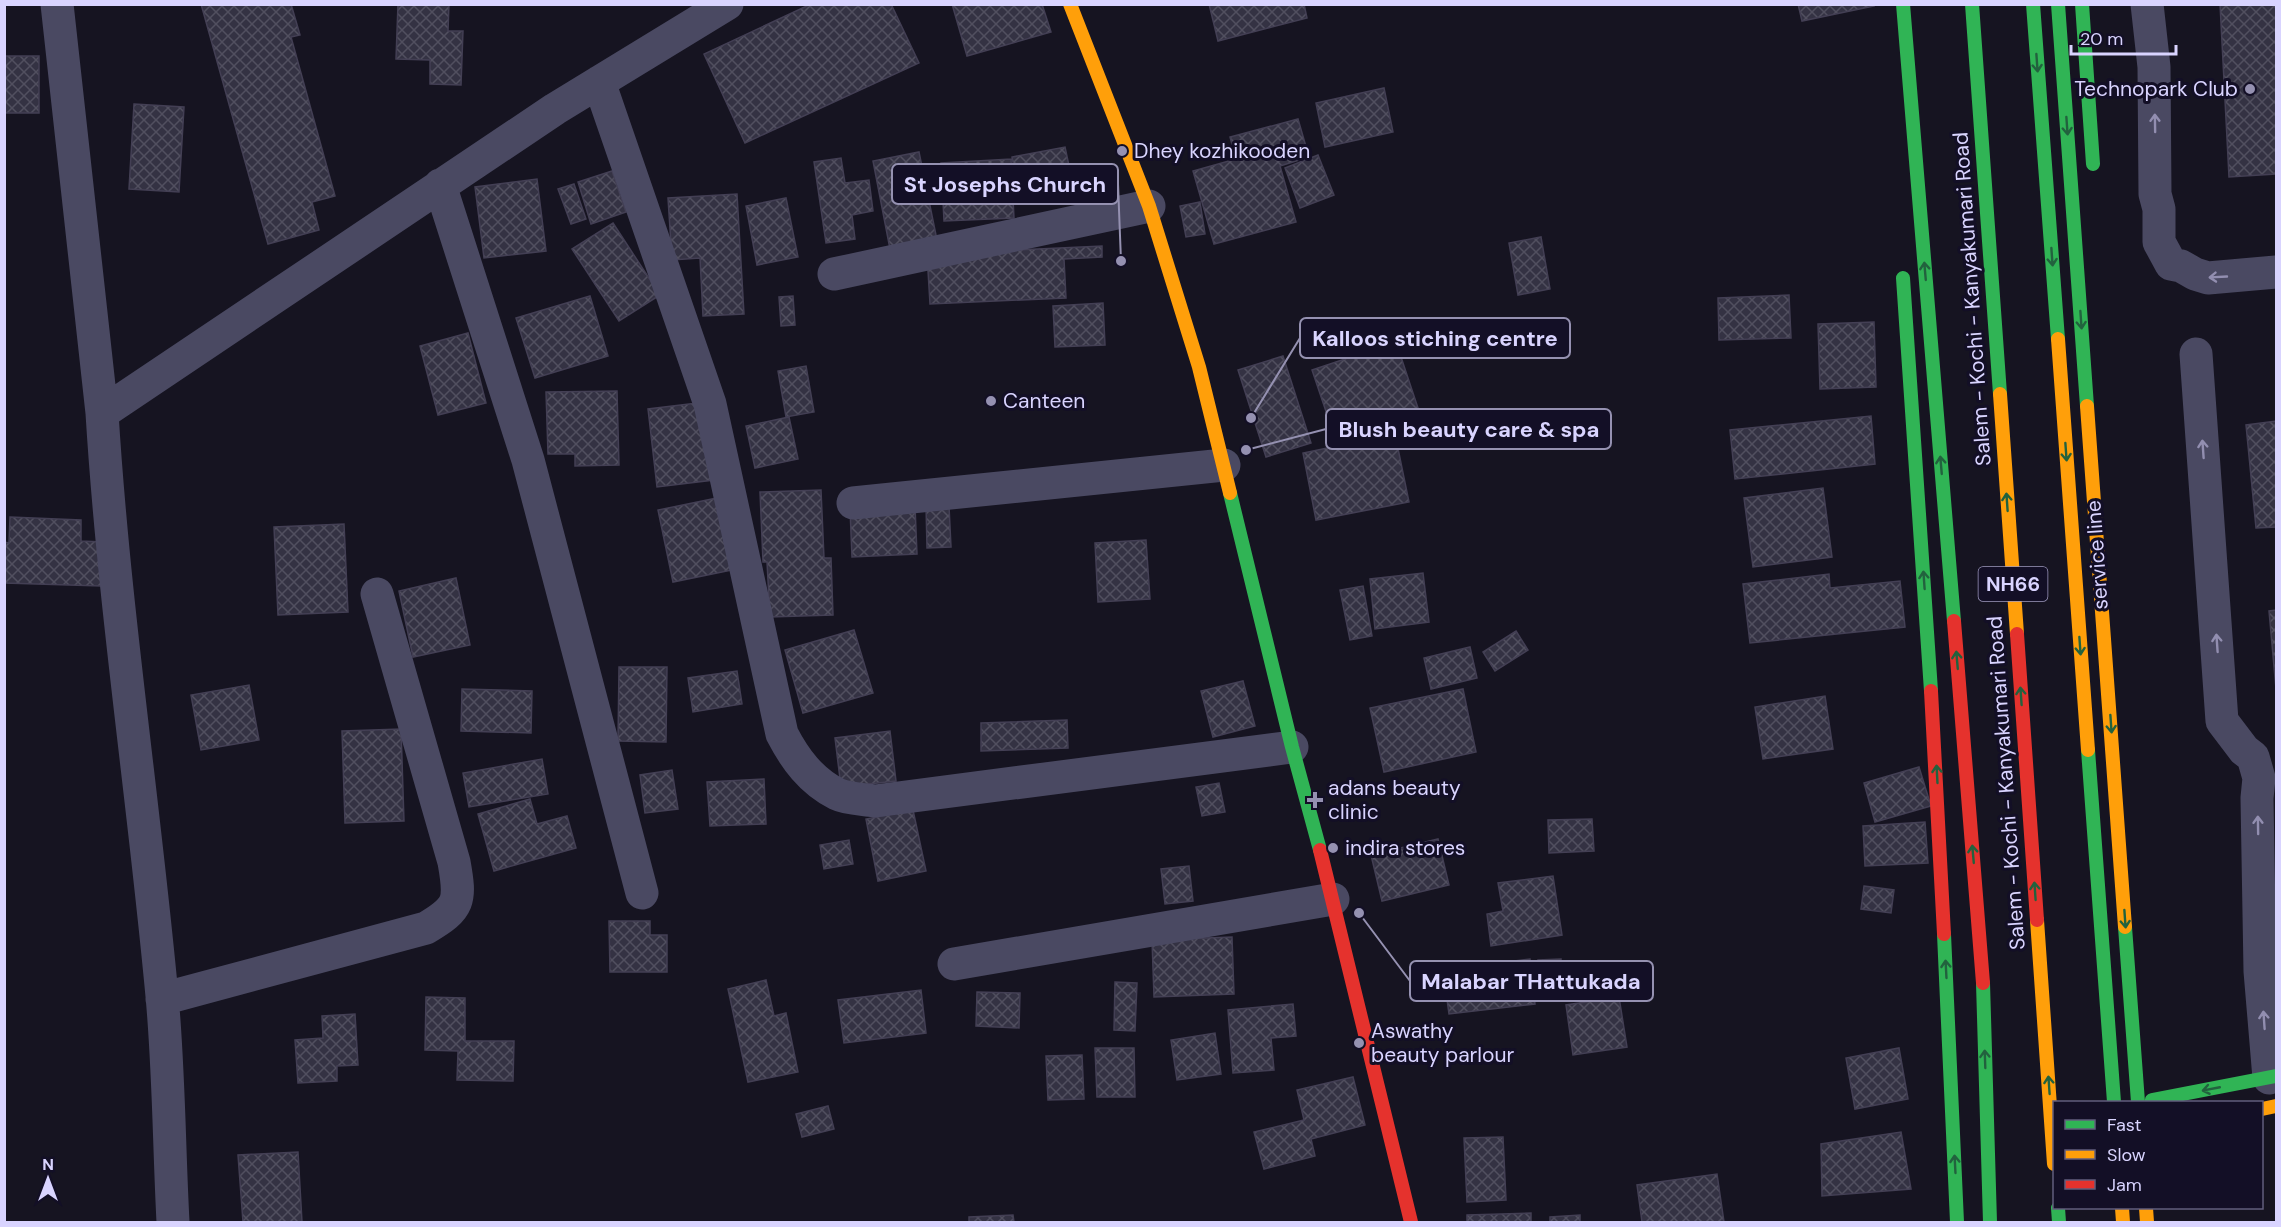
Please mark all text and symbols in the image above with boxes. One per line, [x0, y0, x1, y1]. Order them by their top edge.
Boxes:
scale bar [2071, 18, 2176, 56]
text: 20 m [2080, 27, 2123, 51]
one-way arrow [2032, 52, 2043, 72]
place label: Technopark Club [2074, 75, 2238, 103]
marker: Technopark Club [2243, 82, 2257, 96]
one-way arrow [2149, 114, 2161, 134]
one-way arrow [2062, 115, 2073, 135]
street label: Salem - Kochi - Kanyakumari Road [1946, 131, 1998, 467]
place label: Dhey kozhikooden [1134, 137, 1310, 165]
marker: Dhey kozhikooden [1115, 144, 1129, 158]
callout: St Josephs Church [892, 164, 1118, 204]
text: St Josephs Church [904, 170, 1106, 199]
one-way arrow [2046, 247, 2057, 267]
one-way arrow [1919, 262, 1930, 281]
one-way arrow [2209, 272, 2229, 283]
one-way arrow [2076, 310, 2087, 330]
callout: Kalloos stiching centre [1300, 318, 1570, 358]
text: Kalloos stiching centre [1312, 324, 1558, 353]
place label: Canteen [1003, 387, 1085, 415]
marker: Canteen [984, 394, 998, 408]
callout: Blush beauty care & spa [1326, 409, 1611, 449]
text: Blush beauty care & spa [1339, 415, 1599, 444]
one-way arrow [2197, 439, 2208, 459]
one-way arrow [2061, 441, 2072, 461]
one-way arrow [1935, 456, 1946, 476]
one-way arrow [2002, 492, 2013, 512]
street label: service line [2079, 499, 2115, 611]
road number: NH66 [1978, 567, 2048, 601]
one-way arrow [1918, 570, 1929, 590]
street label: Salem - Kochi - Kanyakumari Road [1980, 615, 2032, 951]
one-way arrow [2211, 634, 2222, 654]
one-way arrow [2075, 636, 2086, 656]
one-way arrow [1951, 650, 1962, 670]
one-way arrow [2015, 687, 2026, 707]
one-way arrow [2105, 714, 2116, 734]
one-way arrow [1931, 765, 1943, 785]
place label: adans beauty clinic [1328, 774, 1461, 826]
marker: adans beauty clinic [1306, 791, 1324, 809]
one-way arrow [2252, 815, 2263, 835]
place label: indira stores [1345, 834, 1465, 862]
marker: indira stores [1326, 841, 1340, 855]
one-way arrow [1967, 845, 1978, 864]
one-way arrow [2029, 881, 2040, 901]
one-way arrow [2120, 908, 2131, 928]
one-way arrow [1940, 960, 1951, 980]
callout: Malabar THattukada [1410, 961, 1653, 1001]
text: Malabar THattukada [1421, 967, 1641, 996]
one-way arrow [2258, 1010, 2269, 1030]
place label: Aswathy beauty parlour [1371, 1017, 1515, 1069]
marker: Aswathy beauty parlour [1352, 1036, 1366, 1050]
one-way arrow [1979, 1050, 1991, 1070]
one-way arrow [2043, 1076, 2054, 1096]
one-way arrow [2202, 1084, 2221, 1095]
legend [2053, 1101, 2263, 1209]
text: Fast [2107, 1113, 2142, 1137]
text: Slow [2107, 1143, 2146, 1167]
north arrow [18, 1149, 78, 1209]
text: N [42, 1154, 54, 1175]
one-way arrow [1949, 1155, 1960, 1175]
text: Jam [2107, 1173, 2142, 1197]

